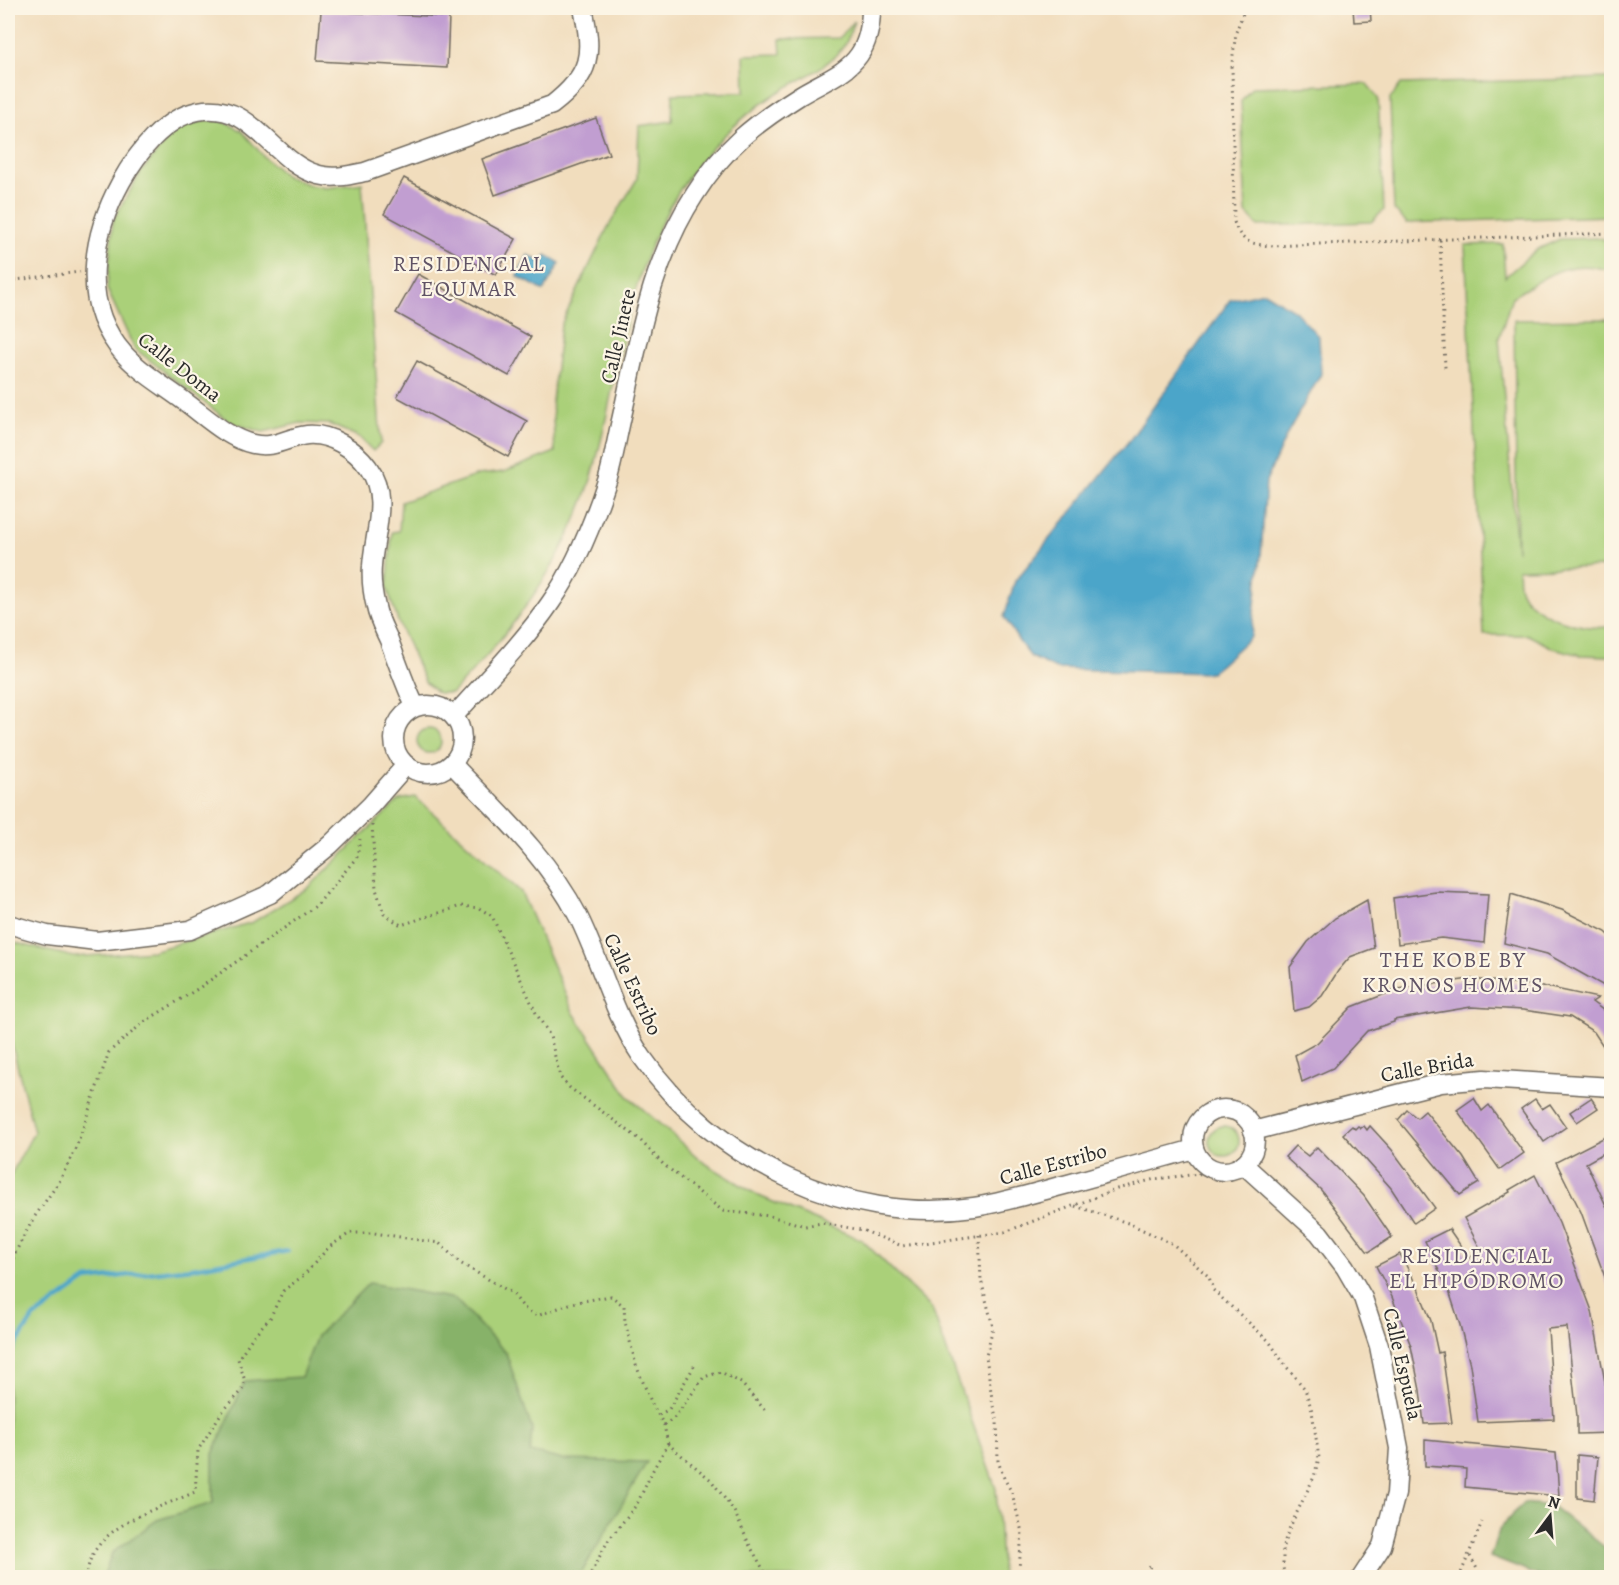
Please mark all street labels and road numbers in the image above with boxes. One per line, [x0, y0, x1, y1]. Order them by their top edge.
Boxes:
street label: Calle Jinete [594, 286, 642, 386]
street label: Calle Doma [132, 325, 228, 409]
street label: Calle Estribo [597, 928, 669, 1040]
street label: Calle Brida [1378, 1045, 1476, 1089]
street label: Calle Estribo [996, 1136, 1110, 1192]
street label: Calle Espuela [1376, 1305, 1430, 1423]

